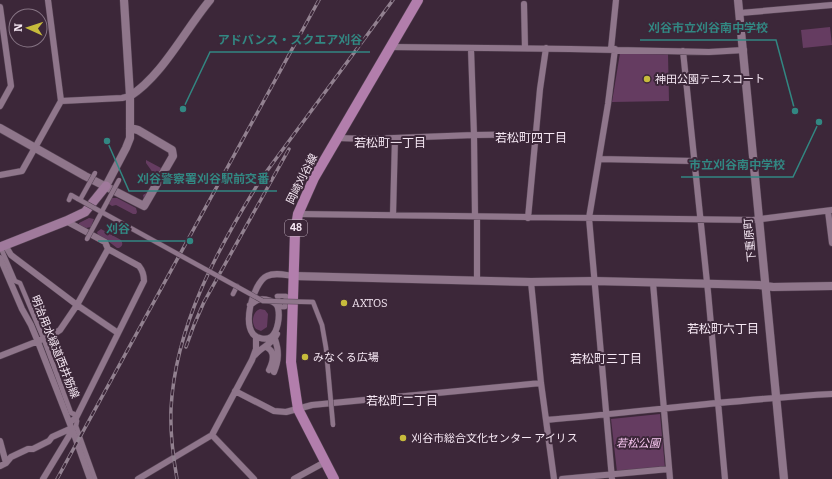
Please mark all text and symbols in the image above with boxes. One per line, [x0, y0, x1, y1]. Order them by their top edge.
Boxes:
north arrow [8, 8, 48, 48]
callout: 刈谷市立刈谷南中学校 [640, 16, 776, 40]
text: 刈谷市立刈谷南中学校 [648, 21, 768, 35]
text: N [12, 22, 25, 32]
callout: アドバンス・スクエア刈谷 [210, 28, 370, 52]
text: アドバンス・スクエア刈谷 [218, 33, 362, 47]
place label: 神田公園テニスコート [655, 73, 765, 86]
marker: 神田公園テニスコート [642, 74, 652, 84]
district label: 若松町四丁目 [495, 131, 567, 145]
district label: 若松町一丁目 [354, 136, 426, 150]
street label: 岡崎刈谷線 [284, 152, 320, 206]
callout: 市立刈谷南中学校 [681, 153, 793, 177]
text: 市立刈谷南中学校 [689, 158, 785, 172]
callout: 刈谷警察署刈谷駅前交番 [129, 167, 277, 191]
text: 刈谷警察署刈谷駅前交番 [137, 172, 270, 186]
callout: 刈谷 [98, 217, 138, 241]
street label: 下重原町 [742, 218, 758, 262]
road number: 48 [285, 220, 307, 236]
text: 刈谷 [106, 222, 130, 236]
street label: 明治用水緑道西井筋線 [28, 294, 82, 400]
place label: AXTOS [352, 297, 388, 310]
marker: AXTOS [339, 298, 349, 308]
district label: 若松町六丁目 [687, 322, 759, 336]
place label: みなくる広場 [313, 351, 379, 364]
marker: みなくる広場 [300, 352, 310, 362]
district label: 若松町三丁目 [570, 352, 642, 366]
district label: 若松町二丁目 [366, 394, 438, 408]
place label: 刈谷市総合文化センター アイリス [411, 432, 578, 445]
marker: 刈谷市総合文化センター アイリス [398, 433, 408, 443]
park label: 若松公園 [616, 437, 662, 450]

